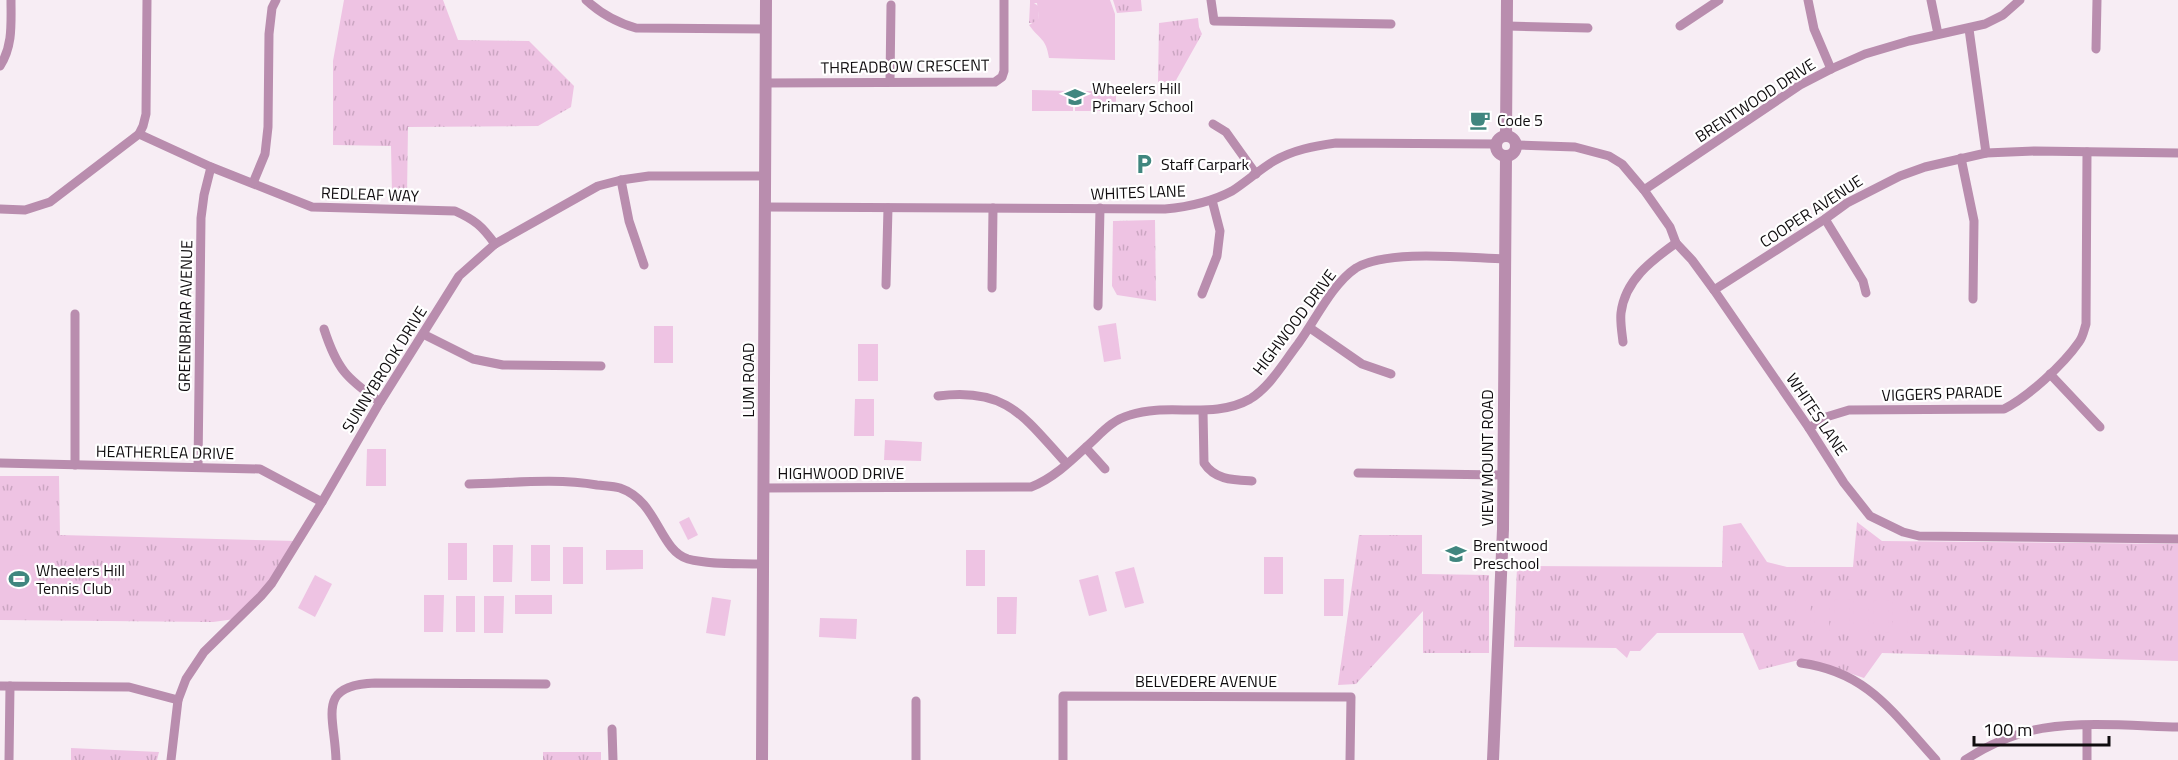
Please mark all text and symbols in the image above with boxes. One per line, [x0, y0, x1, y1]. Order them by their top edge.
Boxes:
street label: BRENTWOOD DRIVE [1690, 52, 1820, 148]
street label: THREADBOW CRESCENT [820, 53, 990, 79]
place label: Wheelers Hill Primary School [1092, 76, 1194, 118]
school or university icon: Wheelers Hill Primary School [1063, 85, 1087, 109]
cafe icon: Code 5 [1468, 108, 1492, 132]
place label: Code 5 [1497, 108, 1543, 132]
parking icon: Staff Carpark [1132, 152, 1156, 176]
place label: Staff Carpark [1161, 152, 1250, 176]
street label: COOPER AVENUE [1755, 169, 1867, 253]
street label: WHITES LANE [1090, 178, 1186, 206]
street label: REDLEAF WAY [321, 180, 420, 208]
street label: GREENBRIAR AVENUE [172, 240, 198, 392]
street label: HIGHWOOD DRIVE [1246, 264, 1342, 380]
street label: SUNNYBROOK DRIVE [335, 301, 433, 437]
street label: LUM ROAD [736, 343, 760, 417]
street label: WHITES LANE [1780, 368, 1854, 460]
street label: VIGGERS PARADE [1881, 379, 2003, 407]
street label: VIEW MOUNT ROAD [1475, 390, 1499, 526]
street label: HEATHERLEA DRIVE [96, 439, 234, 465]
street label: HIGHWOOD DRIVE [778, 461, 905, 485]
place label: Brentwood Preschool [1473, 533, 1548, 575]
school or university icon: Brentwood Preschool [1444, 542, 1468, 566]
place label: Wheelers Hill Tennis Club [36, 558, 125, 600]
sports icon: Wheelers Hill Tennis Club [7, 567, 31, 591]
street label: BELVEDERE AVENUE [1135, 669, 1277, 693]
scale bar [1974, 709, 2109, 747]
text: 100 m [1983, 716, 2032, 743]

